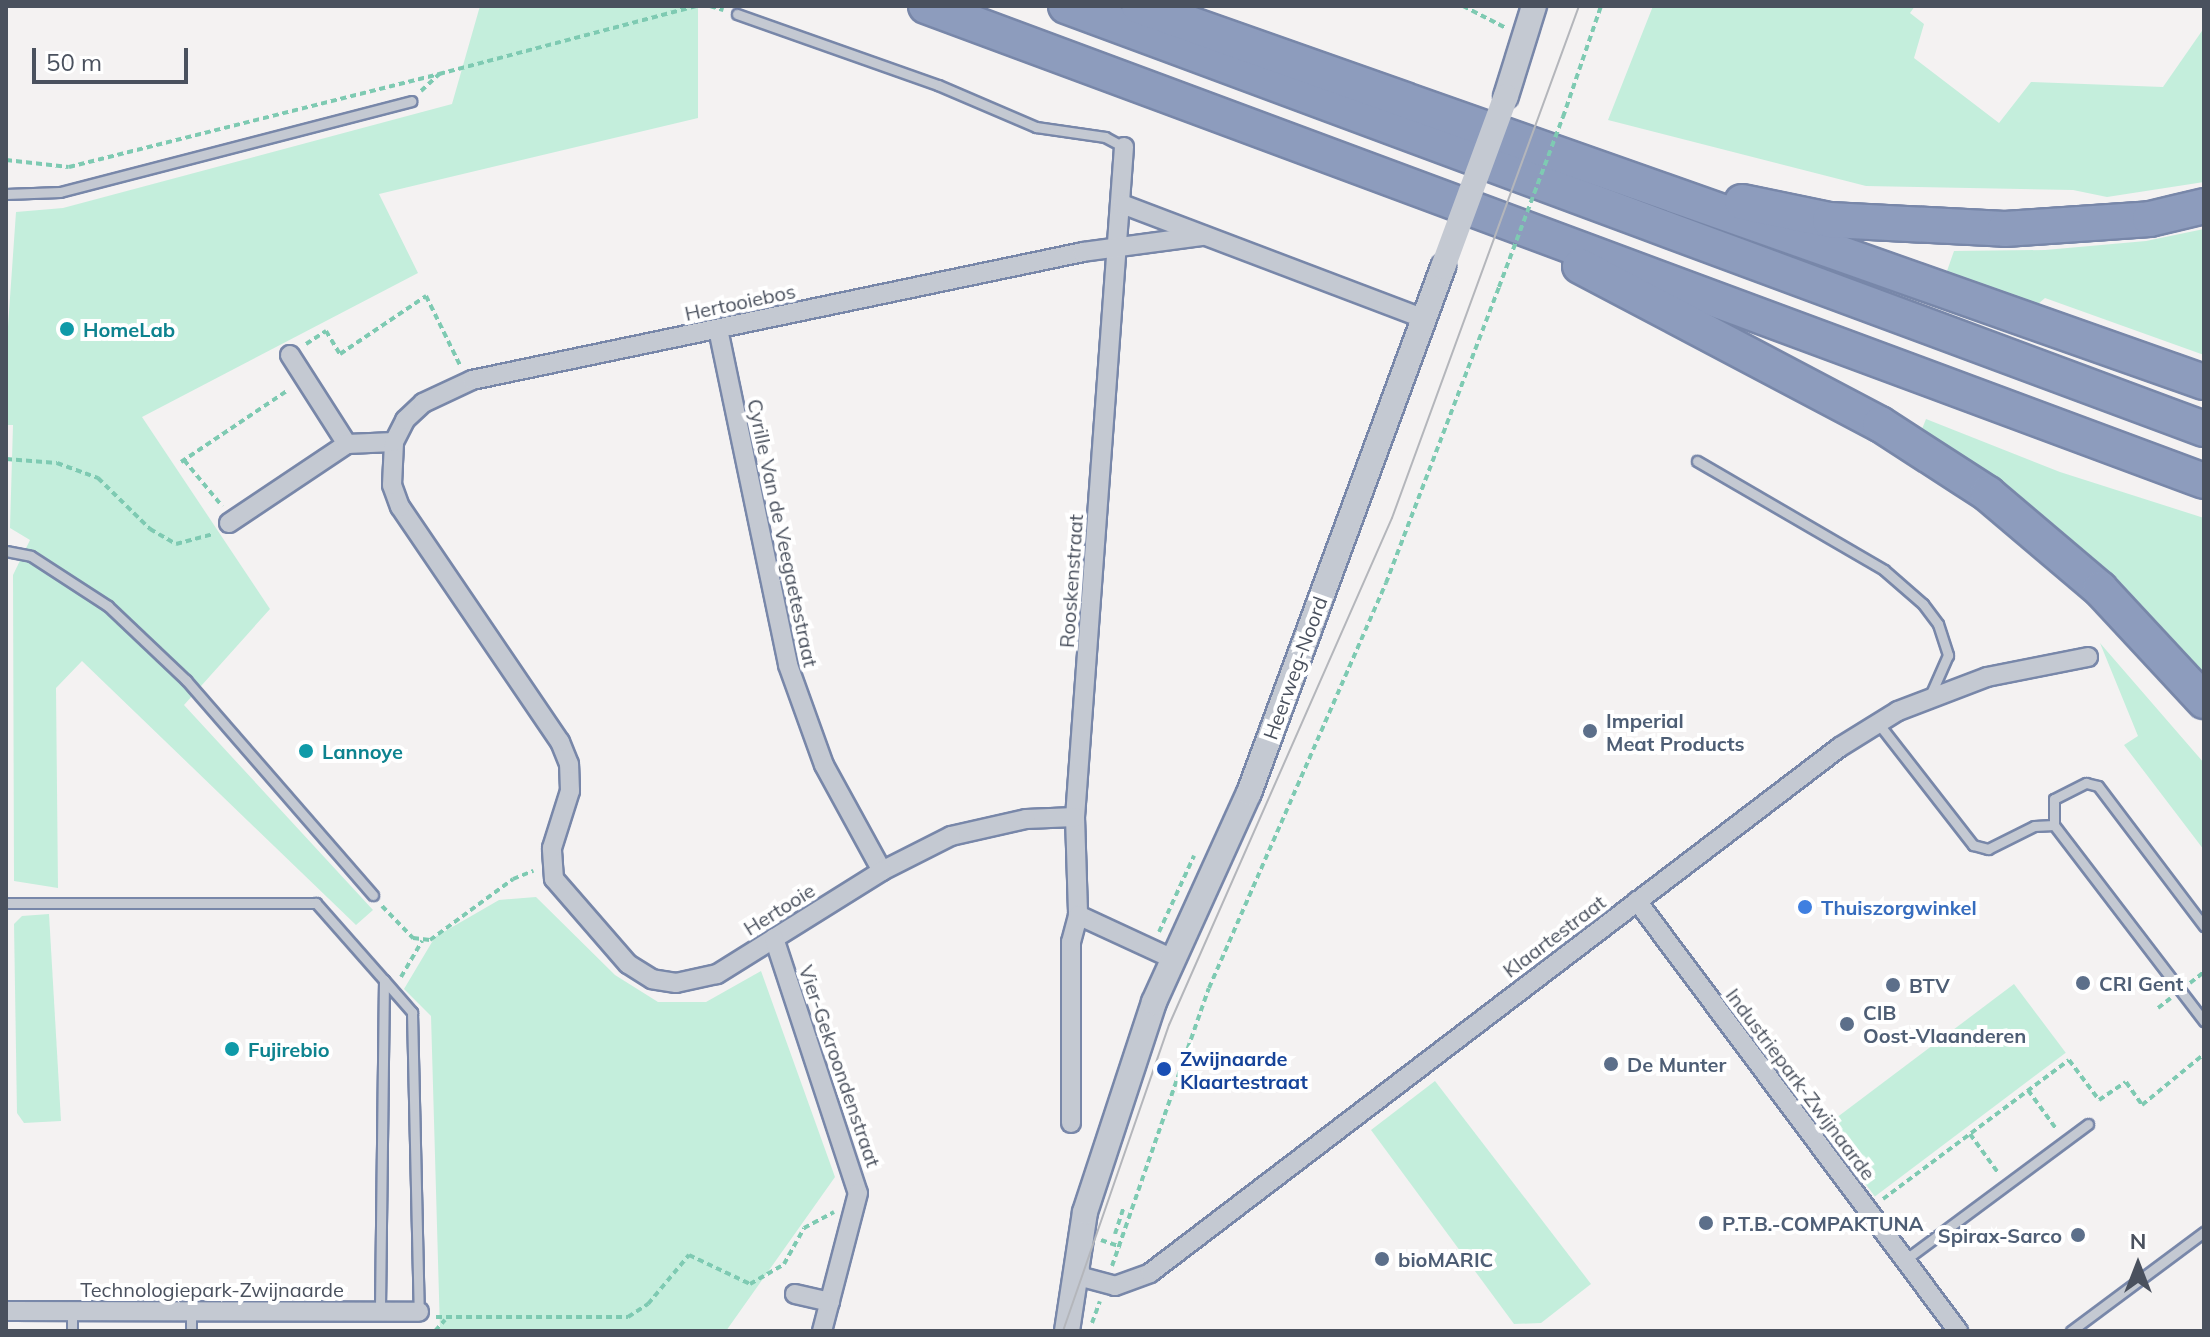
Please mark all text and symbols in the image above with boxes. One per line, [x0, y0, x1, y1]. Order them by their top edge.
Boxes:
scale bar [36, 32, 192, 82]
text: 50 m [46, 47, 102, 77]
street label: Hertooiebos [682, 279, 798, 325]
place label: HomeLab [83, 317, 175, 341]
marker: HomeLab [58, 320, 76, 338]
street label: Cyrille Van de Veegaetestraat [743, 397, 823, 669]
street label: Rooskenstraat [1054, 513, 1088, 649]
street label: Heerweg-Noord [1258, 593, 1332, 743]
place label: Imperial Meat Products [1606, 708, 1745, 755]
marker: Imperial Meat Products [1581, 722, 1599, 740]
place label: Lannoye [322, 739, 403, 763]
marker: Lannoye [297, 742, 315, 760]
street label: Hertooie [739, 878, 819, 940]
street label: Klaartestraat [1498, 890, 1610, 982]
place label: Thuiszorgwinkel [1821, 895, 1977, 919]
marker: Thuiszorgwinkel [1796, 898, 1814, 916]
street label: Vier-Gekroondenstraat [794, 962, 886, 1170]
place label: CRI Gent [2099, 971, 2183, 995]
place label: BTV [1909, 973, 1950, 997]
marker: CRI Gent [2074, 974, 2092, 992]
marker: BTV [1884, 976, 1902, 994]
street label: Industriepark-Zwijnaarde [1721, 983, 1881, 1185]
place label: CIB Oost-Vlaanderen [1863, 1000, 2026, 1047]
marker: CIB Oost-Vlaanderen [1838, 1015, 1856, 1033]
place label: Fujirebio [248, 1037, 330, 1061]
marker: Fujirebio [223, 1040, 241, 1058]
place label: Zwijnaarde Klaartestraat [1180, 1046, 1308, 1093]
place label: De Munter [1627, 1052, 1726, 1076]
marker: De Munter [1602, 1055, 1620, 1073]
marker: Zwijnaarde Klaartestraat [1155, 1060, 1173, 1078]
place label: P.T.B.-COMPAKTUNA [1722, 1211, 1924, 1235]
marker: P.T.B.-COMPAKTUNA [1697, 1214, 1715, 1232]
place label: Spirax-Sarco [1938, 1223, 2062, 1247]
north arrow [2098, 1225, 2178, 1305]
marker: Spirax-Sarco [2069, 1226, 2087, 1244]
text: N [2130, 1227, 2146, 1255]
place label: bioMARIC [1398, 1247, 1493, 1271]
marker: bioMARIC [1373, 1250, 1391, 1268]
street label: Technologiepark-Zwijnaarde [80, 1277, 344, 1301]

